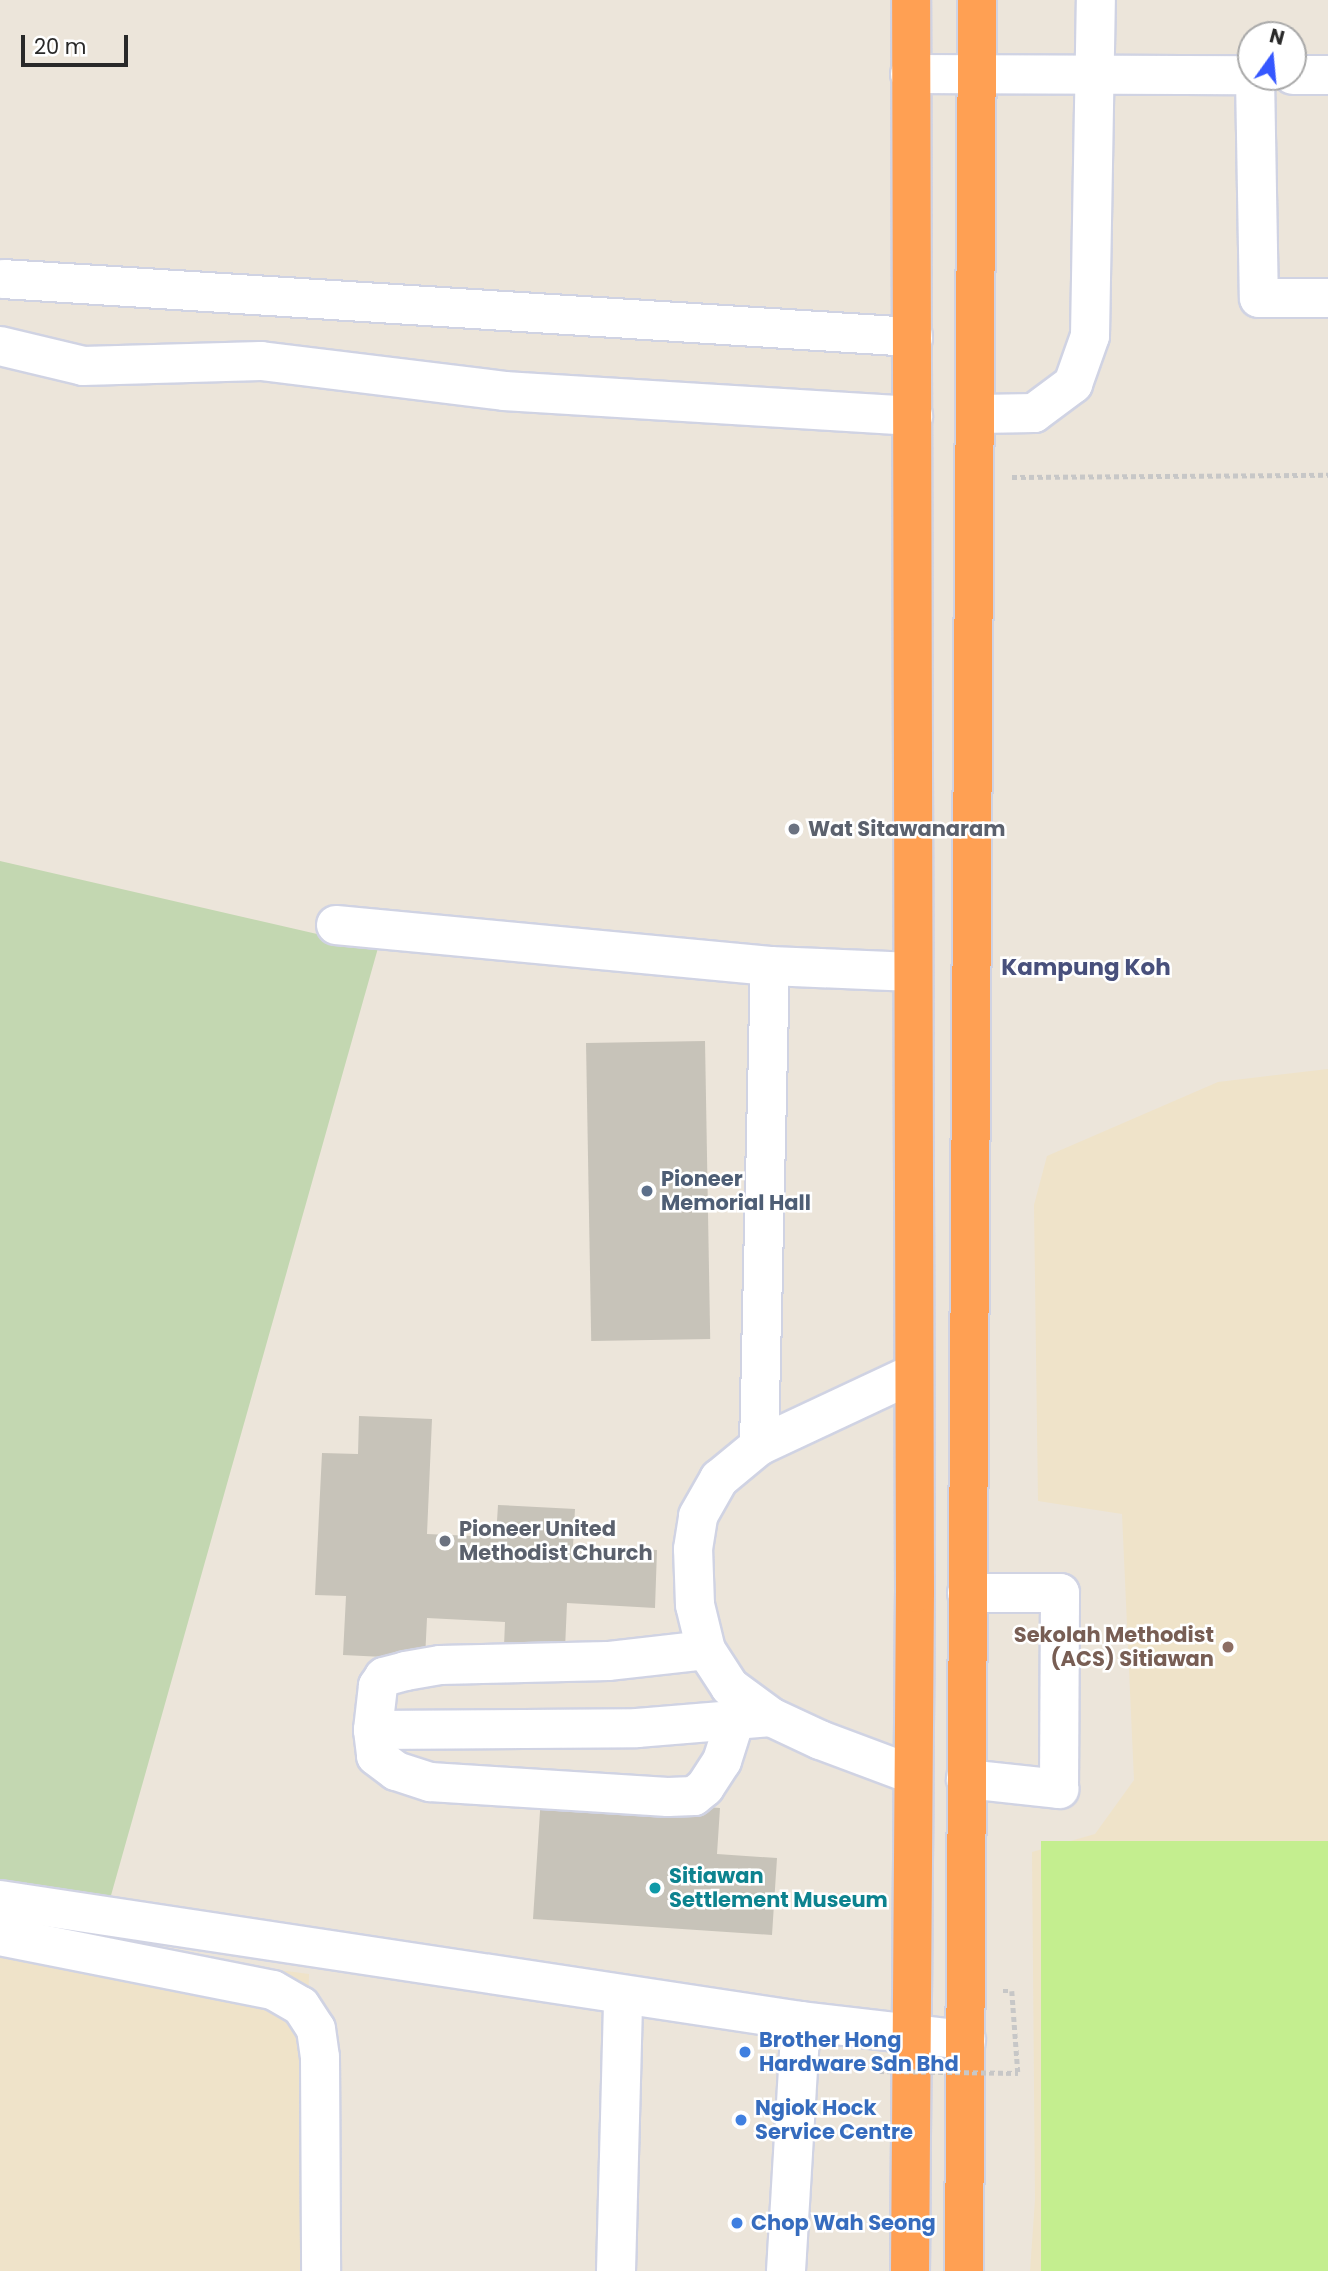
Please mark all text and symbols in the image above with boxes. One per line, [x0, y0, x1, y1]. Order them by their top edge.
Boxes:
scale bar [24, 21, 131, 65]
north arrow [1237, 21, 1307, 91]
text: N [1267, 22, 1287, 52]
text: 20 m [34, 32, 87, 61]
place label: Wat Sitawanaram [808, 816, 1006, 842]
marker: Wat Sitawanaram [786, 821, 802, 837]
district label: Kampung Koh [1001, 953, 1171, 981]
place label: Pioneer Memorial Hall [661, 1166, 811, 1216]
marker: Pioneer Memorial Hall [639, 1183, 655, 1199]
place label: Pioneer United Methodist Church [459, 1516, 653, 1566]
marker: Pioneer United Methodist Church [437, 1533, 453, 1549]
place label: Sekolah Methodist (ACS) Sitiawan [1014, 1622, 1214, 1672]
marker: Sekolah Methodist (ACS) Sitiawan [1220, 1639, 1236, 1655]
place label: Sitiawan Settlement Museum [669, 1863, 888, 1913]
marker: Sitiawan Settlement Museum [647, 1880, 663, 1896]
place label: Brother Hong Hardware Sdn Bhd [759, 2027, 959, 2077]
marker: Brother Hong Hardware Sdn Bhd [737, 2044, 753, 2060]
place label: Ngiok Hock Service Centre [755, 2095, 913, 2145]
marker: Ngiok Hock Service Centre [733, 2112, 749, 2128]
place label: Chop Wah Seong [751, 2210, 936, 2236]
marker: Chop Wah Seong [729, 2215, 745, 2231]

